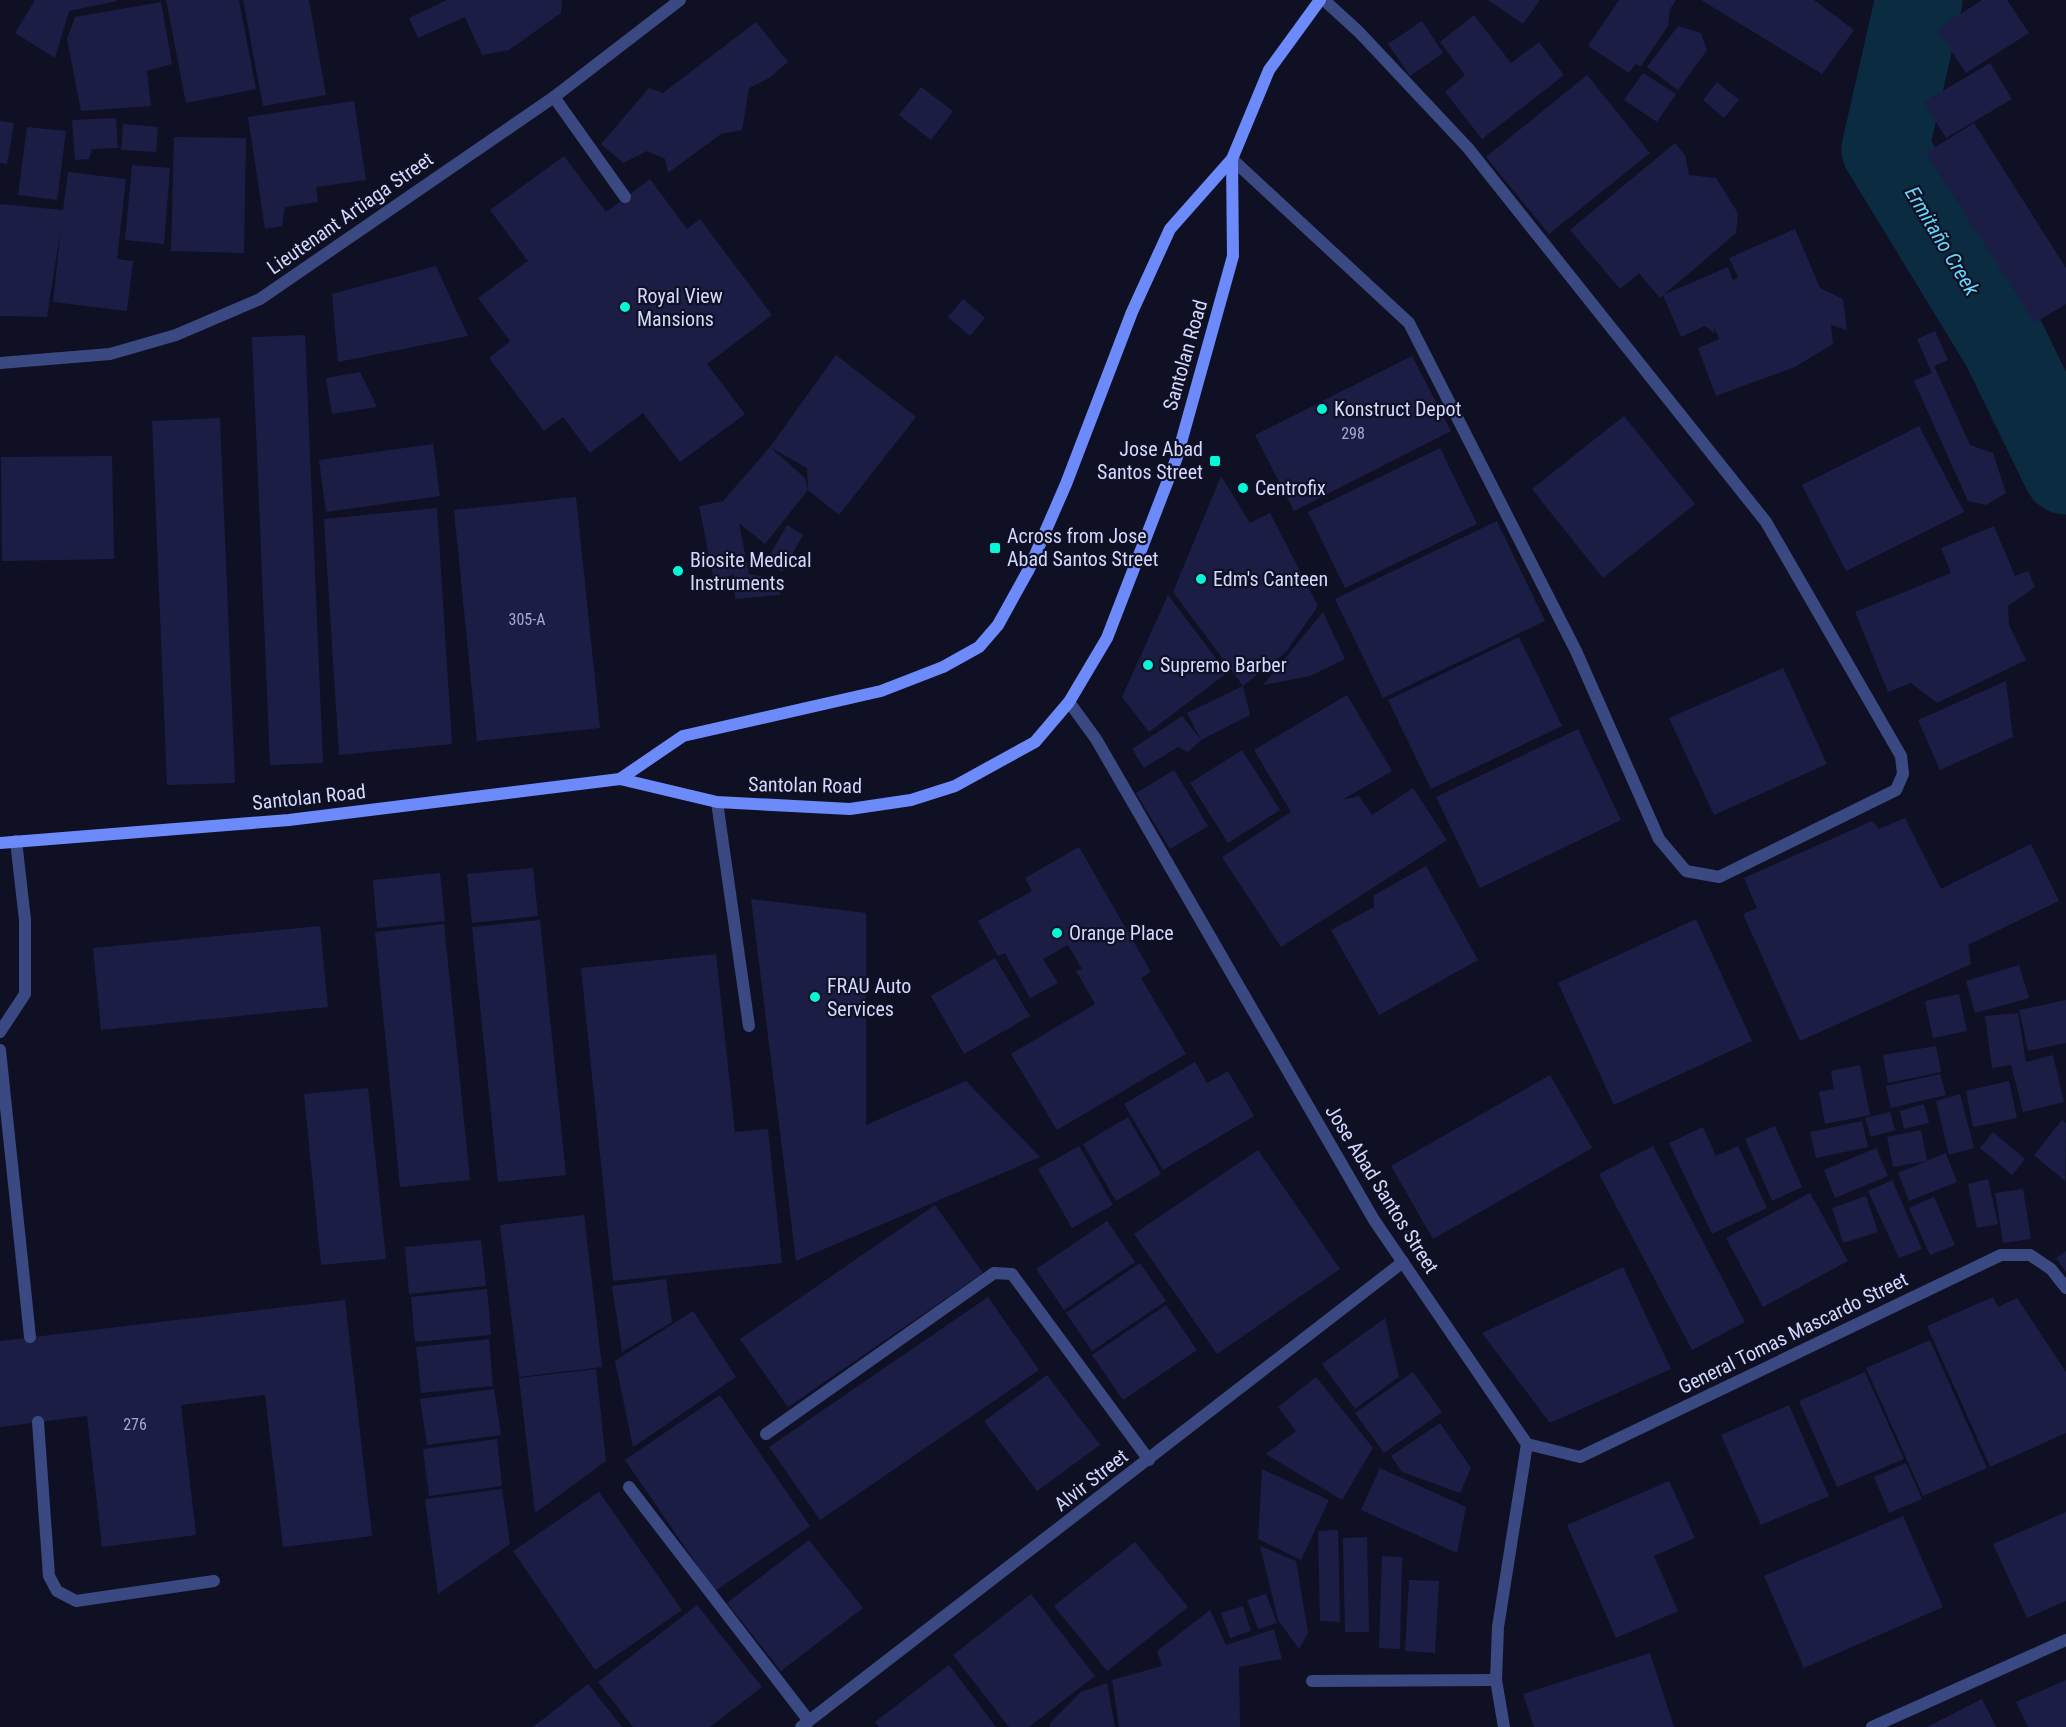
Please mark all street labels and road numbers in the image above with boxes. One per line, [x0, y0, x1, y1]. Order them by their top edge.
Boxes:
street label: Lieutenant Artiaga Street [262, 147, 438, 279]
street label: Santolan Road [1158, 297, 1212, 413]
street label: Santolan Road [748, 772, 862, 798]
street label: Santolan Road [251, 779, 367, 815]
street label: Jose Abad Santos Street [1320, 1100, 1444, 1278]
street label: General Tomas Mascardo Street [1674, 1267, 1912, 1399]
street label: Alvir Street [1049, 1444, 1133, 1516]

